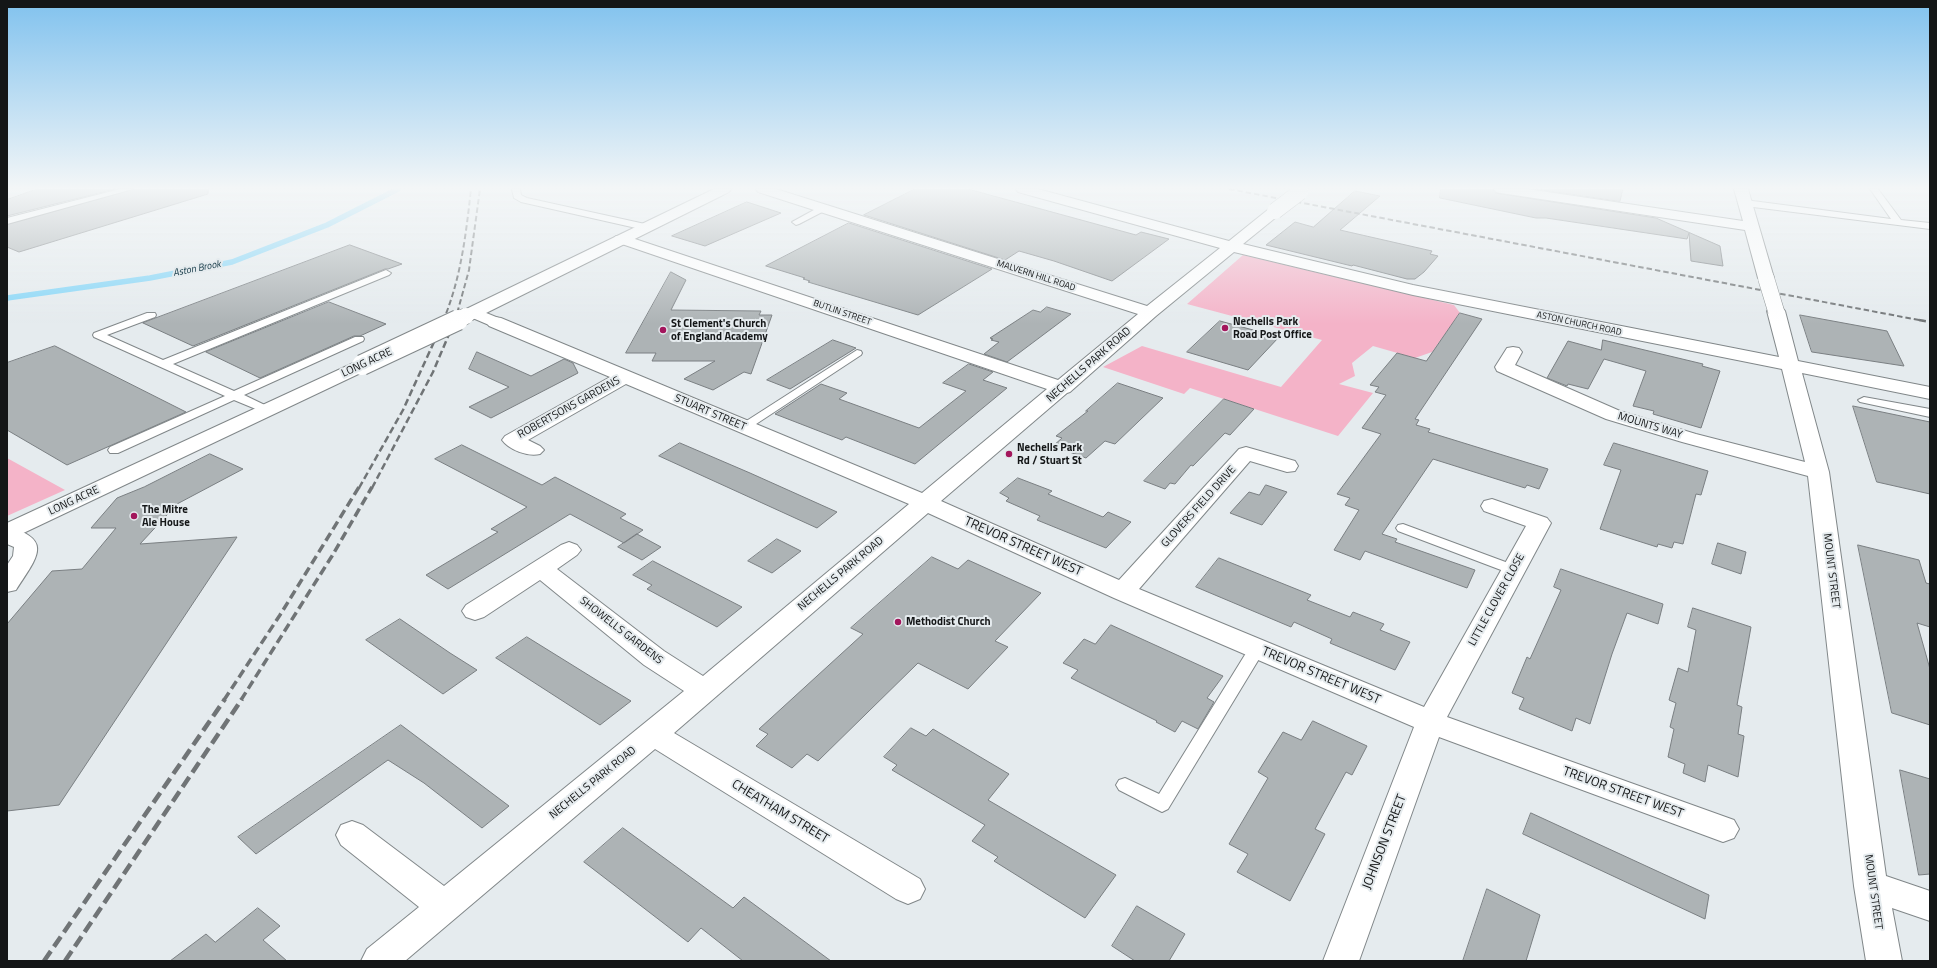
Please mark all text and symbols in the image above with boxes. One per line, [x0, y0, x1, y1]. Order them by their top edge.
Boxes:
street label: MALVERN HILL ROAD [995, 258, 1077, 294]
water label: Aston Brook [172, 259, 222, 279]
street label: BUTLIN STREET [812, 298, 872, 328]
street label: ASTON CHURCH ROAD [1536, 310, 1622, 338]
place label: Nechells Park Road Post Office [1233, 315, 1312, 341]
place label: St Clement's Church of England Academy [671, 317, 768, 343]
marker: Nechells Park Road Post Office [1220, 323, 1230, 333]
marker: St Clement's Church of England Academy [658, 325, 668, 335]
street label: NECHELLS PARK ROAD [1044, 325, 1134, 405]
street label: LONG ACRE [340, 346, 394, 380]
street label: ROBERTSONS GARDENS [515, 374, 623, 442]
street label: STUART STREET [672, 392, 748, 434]
street label: MOUNTS WAY [1616, 410, 1684, 442]
place label: Nechells Park Rd / Stuart St [1017, 441, 1082, 467]
marker: Nechells Park Rd / Stuart St [1004, 449, 1014, 459]
street label: GLOVERS FIELD DRIVE [1159, 464, 1239, 550]
street label: LONG ACRE [47, 484, 101, 518]
place label: The Mitre Ale House [142, 503, 190, 529]
marker: The Mitre Ale House [129, 511, 139, 521]
street label: TREVOR STREET WEST [962, 514, 1084, 580]
street label: MOUNT STREET [1820, 533, 1842, 609]
street label: NECHELLS PARK ROAD [796, 534, 886, 614]
street label: LITTLE CLOVER CLOSE [1466, 552, 1528, 648]
street label: SHOWELLS GARDENS [577, 594, 665, 668]
place label: Methodist Church [906, 615, 991, 629]
marker: Methodist Church [893, 617, 903, 627]
street label: TREVOR STREET WEST [1259, 644, 1383, 708]
street label: NECHELLS PARK ROAD [547, 744, 639, 822]
street label: TREVOR STREET WEST [1560, 764, 1686, 822]
street label: CHEATHAM STREET [729, 777, 831, 847]
street label: JOHNSON STREET [1360, 792, 1410, 892]
street label: MOUNT STREET [1861, 854, 1885, 930]

